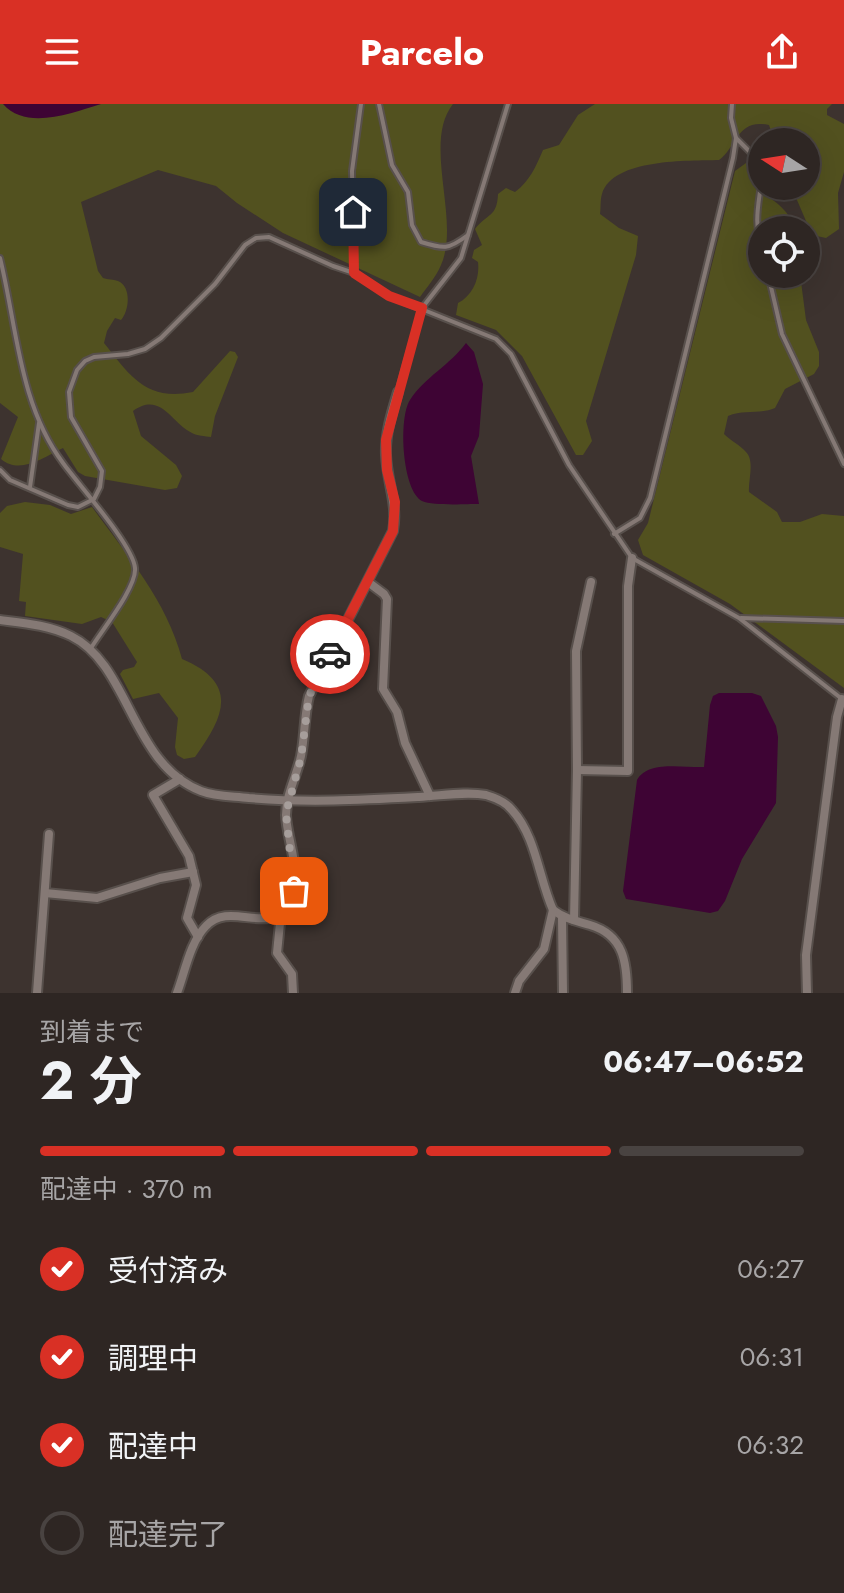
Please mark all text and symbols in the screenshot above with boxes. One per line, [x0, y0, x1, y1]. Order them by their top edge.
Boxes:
text: Parcelo [360, 26, 484, 78]
icon: menu [40, 30, 84, 74]
icon: share [760, 30, 804, 74]
north arrow [748, 128, 820, 200]
map controls [748, 128, 820, 288]
pin [319, 178, 387, 246]
icon: home [331, 190, 375, 234]
button: locate [748, 216, 820, 288]
courier [290, 614, 370, 694]
icon: car [308, 632, 352, 676]
pin [260, 857, 328, 925]
icon: bag [272, 869, 316, 913]
text: 到着まで [40, 1013, 144, 1051]
text: 06:47–06:52 [603, 1040, 804, 1083]
text: 2 分 [40, 1043, 142, 1119]
text: 配達中 · 370 m [40, 1170, 213, 1208]
icon: check [40, 1247, 84, 1291]
text: 受付済み [108, 1249, 228, 1292]
text: 06:27 [737, 1250, 804, 1288]
icon: check [40, 1335, 84, 1379]
text: 調理中 [108, 1337, 198, 1380]
text: 06:31 [740, 1338, 804, 1376]
icon: check [40, 1423, 84, 1467]
text: 配達中 [108, 1425, 198, 1468]
text: 06:32 [737, 1426, 804, 1464]
text: 配達完了 [108, 1513, 228, 1556]

